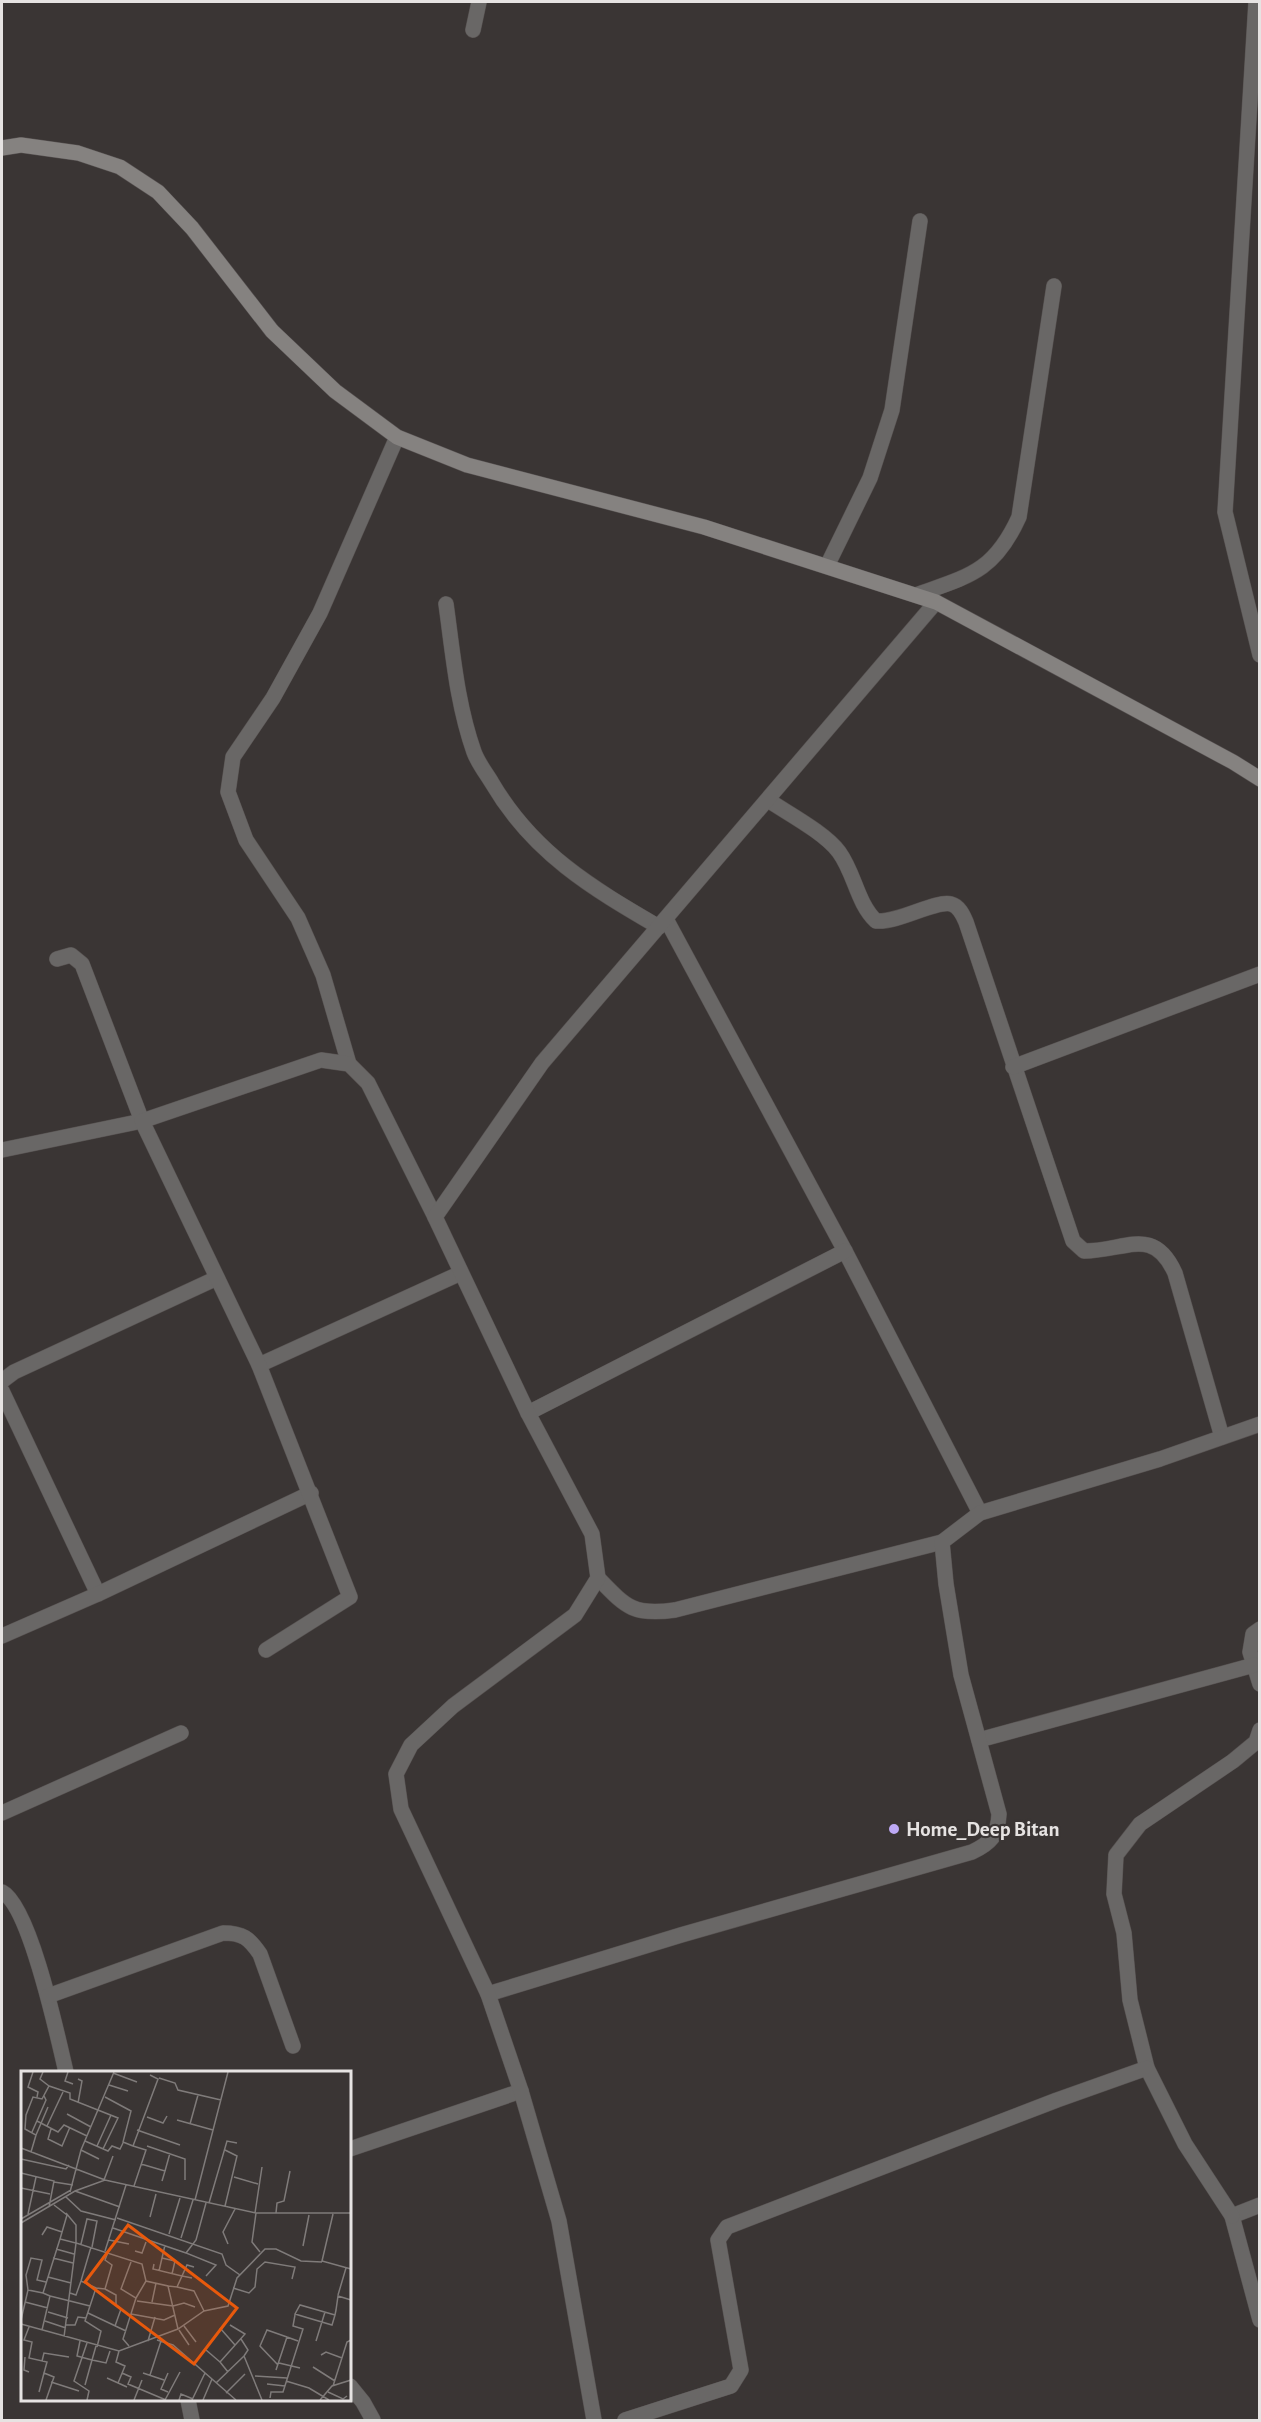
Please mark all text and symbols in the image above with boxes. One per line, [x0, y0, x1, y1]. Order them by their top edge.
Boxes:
place label: Home_Deep Bitan [906, 1819, 1060, 1840]
marker: Home_Deep Bitan [887, 1822, 901, 1836]
inset map [21, 2071, 351, 2401]

